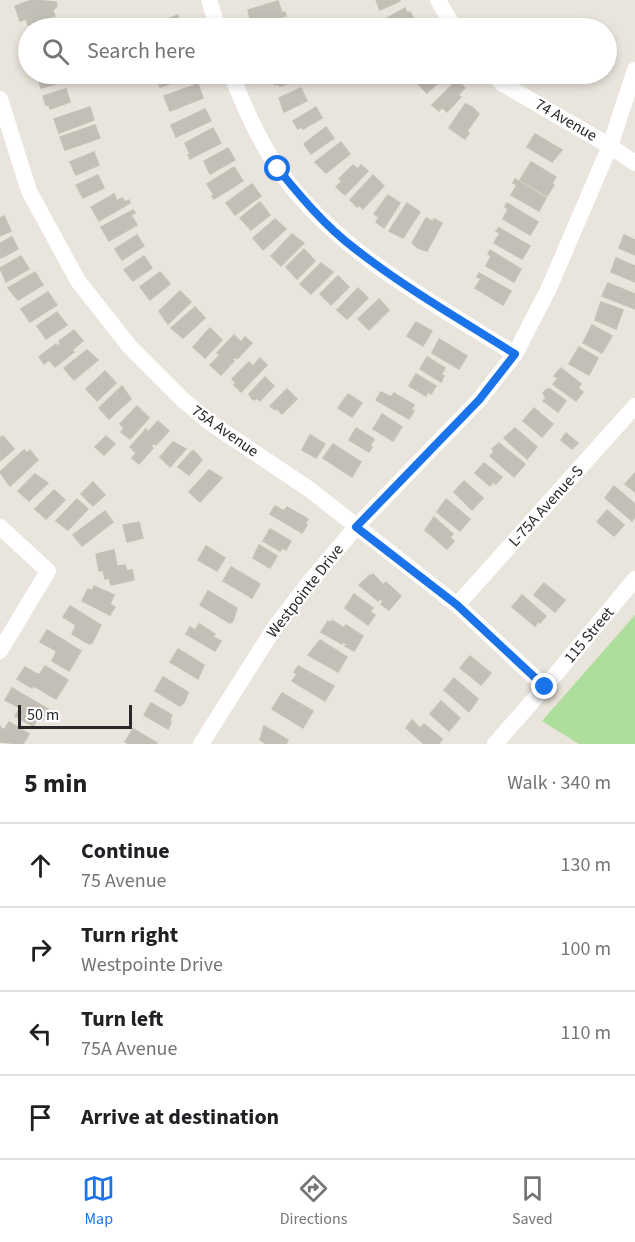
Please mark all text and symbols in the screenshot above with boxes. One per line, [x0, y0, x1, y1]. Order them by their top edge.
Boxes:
search box [18, 18, 617, 84]
icon: search [39, 35, 72, 68]
text: Search here [87, 35, 195, 67]
street label: 74 Avenue [531, 93, 601, 147]
route start [264, 155, 290, 181]
street label: 75A Avenue [187, 400, 263, 462]
street label: L-75A Avenue-S [504, 461, 588, 551]
street label: Westpointe Drive [261, 539, 349, 643]
street label: 115 Street [559, 602, 619, 668]
route end [531, 673, 557, 699]
scale bar [18, 702, 132, 730]
text: 50 m [27, 704, 59, 726]
text: 5 min [24, 765, 87, 802]
text: Walk · 340 m [507, 769, 611, 797]
text: Continue [81, 835, 170, 867]
icon: ahead [24, 849, 57, 882]
text: 130 m [561, 851, 611, 879]
text: 75 Avenue [81, 867, 167, 895]
text: Turn right [81, 919, 178, 951]
icon: right [24, 933, 57, 966]
text: 100 m [561, 935, 611, 963]
text: Westpointe Drive [81, 951, 223, 979]
text: Turn left [81, 1003, 163, 1035]
icon: left [24, 1017, 57, 1050]
text: 110 m [561, 1019, 611, 1047]
text: 75A Avenue [81, 1035, 177, 1063]
icon: arrive [24, 1101, 57, 1134]
text: Arrive at destination [81, 1101, 279, 1133]
tab: Map [82, 1172, 115, 1230]
tab: Directions [280, 1172, 347, 1230]
tab: Saved [512, 1172, 553, 1230]

